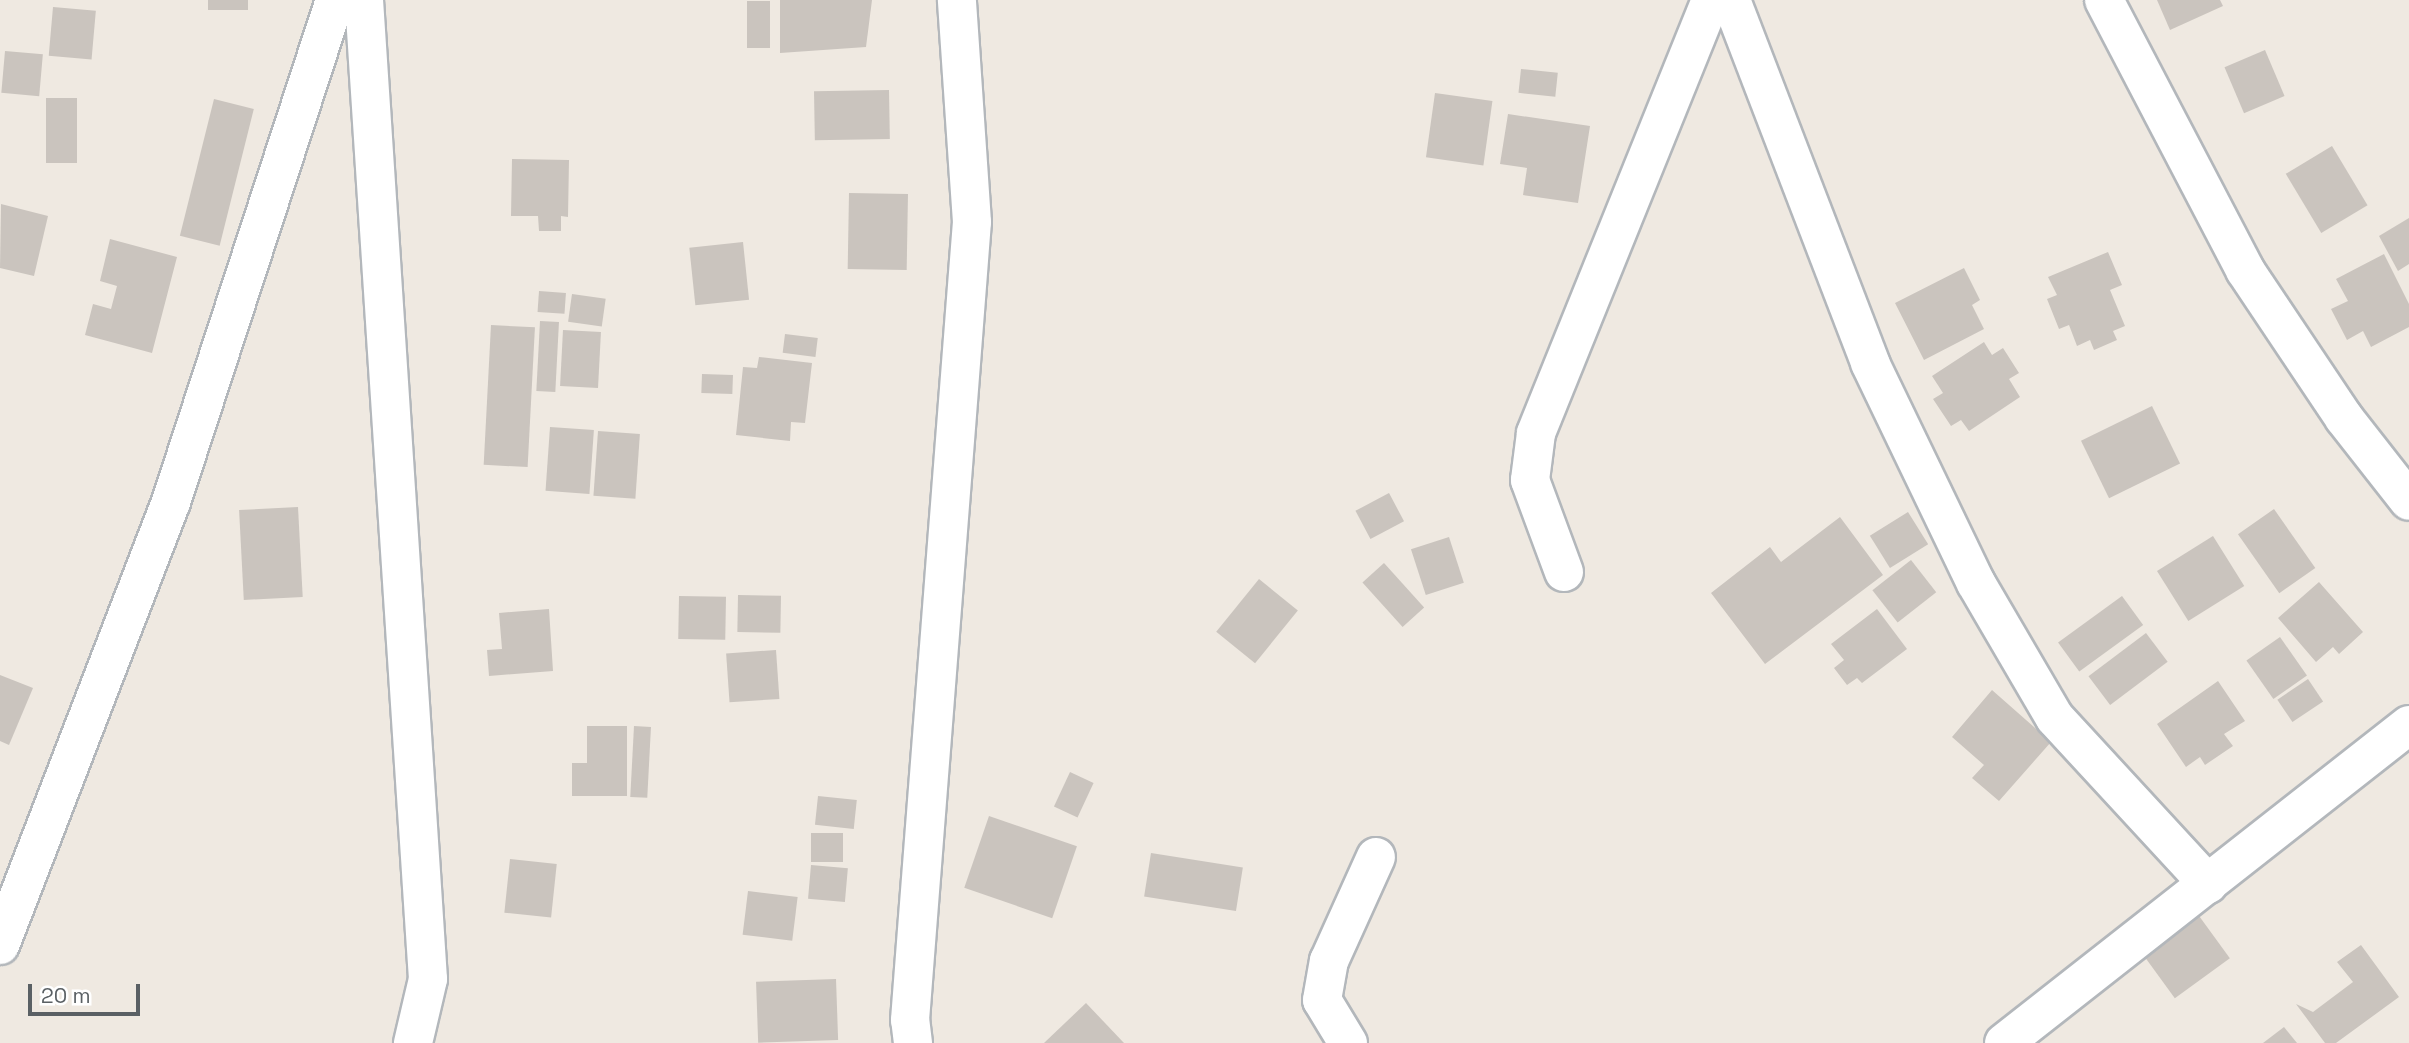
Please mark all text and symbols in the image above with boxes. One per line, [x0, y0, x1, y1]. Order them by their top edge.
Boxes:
scale bar [32, 970, 144, 1014]
text: 20 m [41, 982, 91, 1009]

